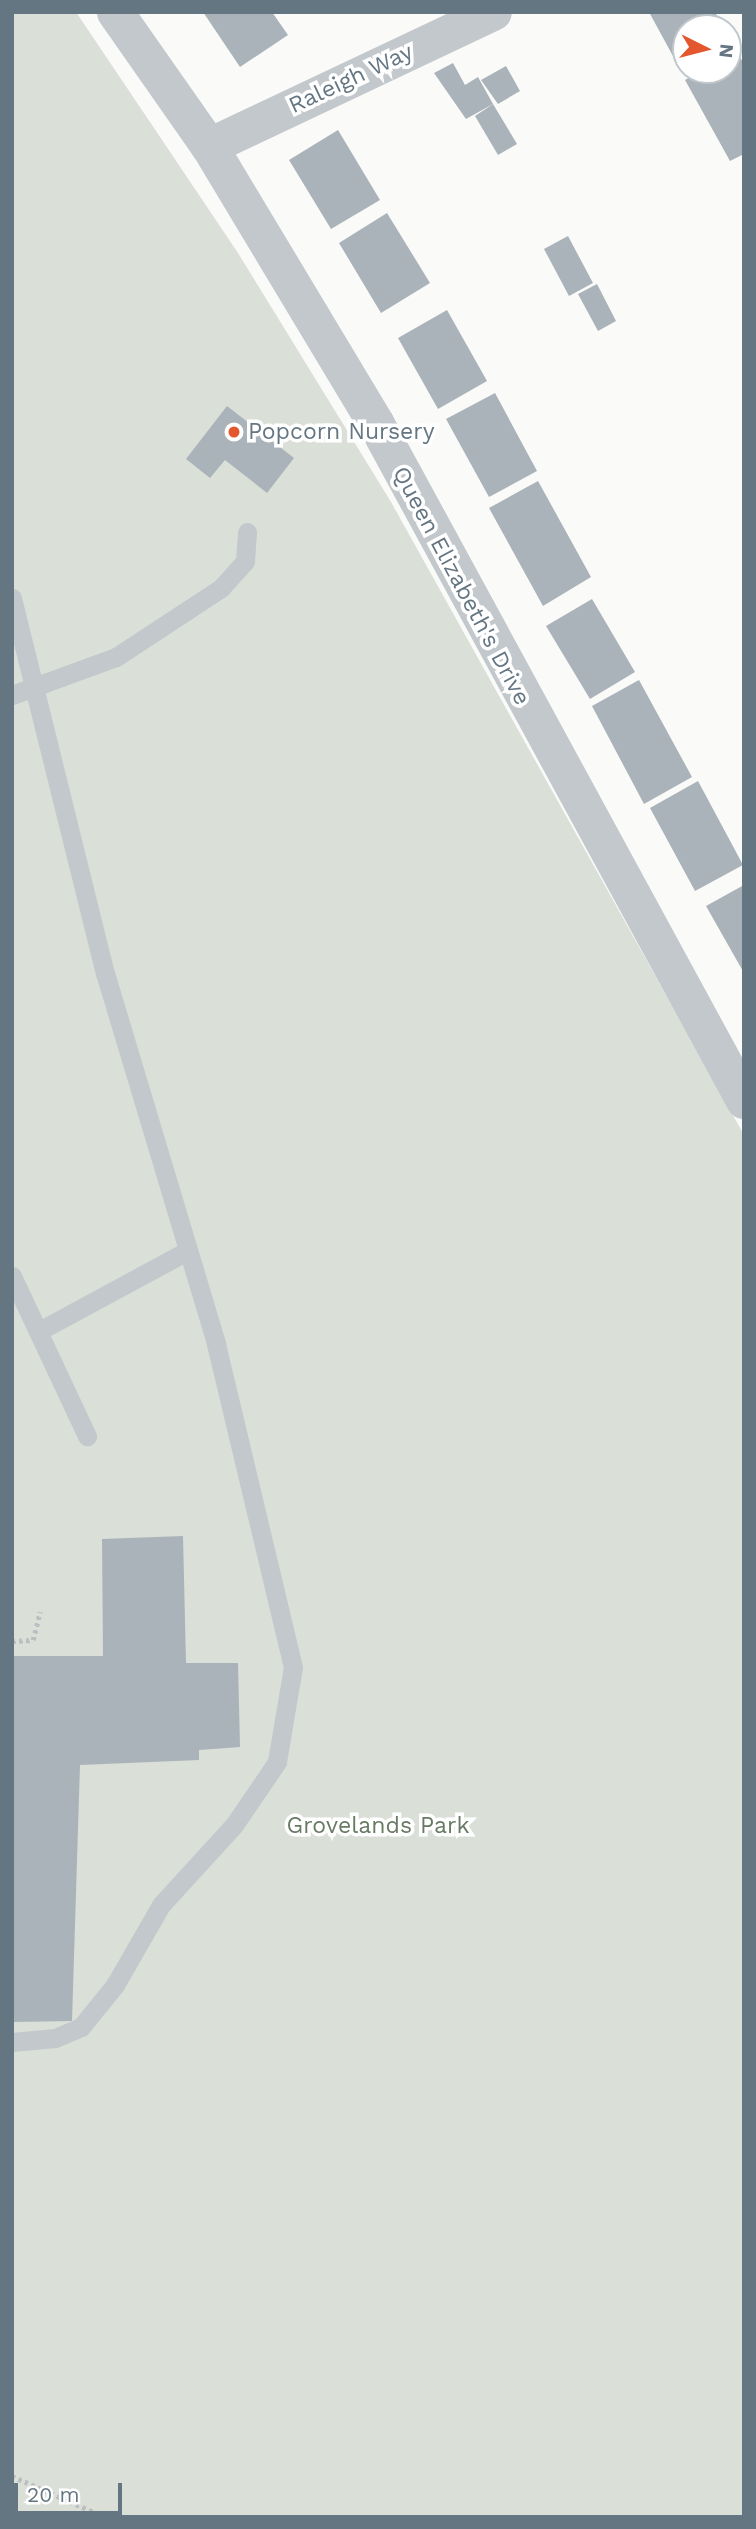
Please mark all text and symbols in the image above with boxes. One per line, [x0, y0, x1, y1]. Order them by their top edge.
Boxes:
north arrow [672, 14, 742, 84]
street label: Raleigh Way [284, 38, 418, 120]
text: N [714, 43, 739, 59]
place label: Popcorn Nursery [248, 418, 435, 446]
marker: Popcorn Nursery [226, 424, 242, 440]
street label: Queen Elizabeth's Drive [386, 462, 536, 710]
park label: Grovelands Park [287, 1812, 469, 1840]
scale bar [18, 2470, 126, 2514]
text: 20 m [27, 2482, 79, 2507]

